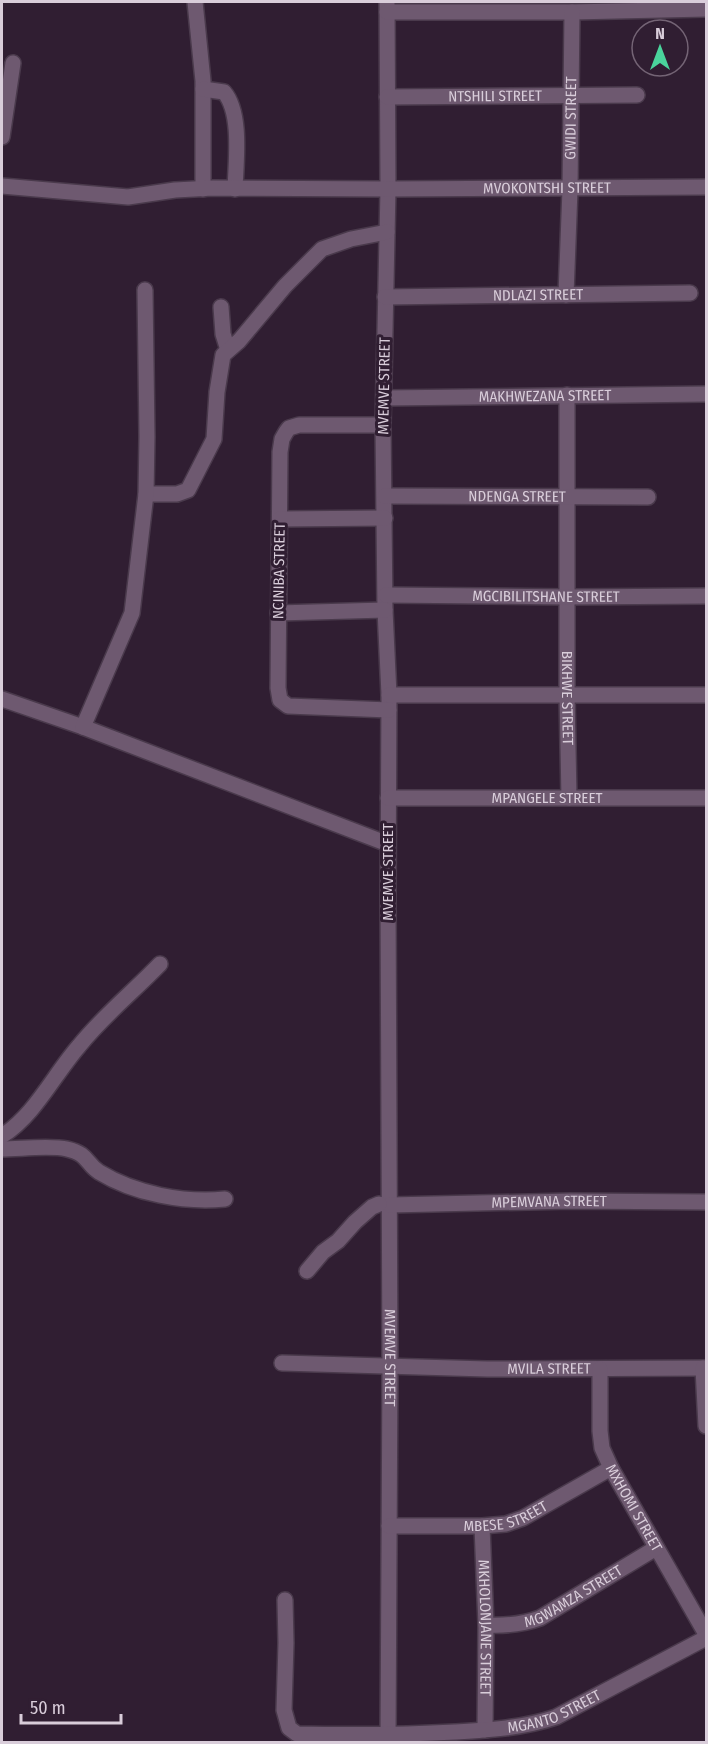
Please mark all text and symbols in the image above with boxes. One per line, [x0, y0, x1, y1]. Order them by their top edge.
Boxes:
north arrow [630, 18, 690, 78]
text: N [655, 24, 665, 43]
street label: GWIDI STREET [561, 76, 580, 160]
street label: NTSHILI STREET [448, 87, 542, 106]
street label: MVOKONTSHI STREET [483, 179, 611, 197]
street label: NDLAZI STREET [493, 285, 583, 305]
street label: MVEMVE STREET [374, 337, 394, 435]
street label: MAKHWEZANA STREET [479, 386, 611, 406]
street label: NDENGA STREET [468, 487, 566, 506]
street label: NCINIBA STREET [269, 523, 289, 619]
street label: MGCIBILITSHANE STREET [472, 587, 620, 606]
street label: BIKHWE STREET [558, 651, 577, 745]
street label: MPANGELE STREET [492, 789, 602, 807]
street label: MVEMVE STREET [379, 823, 397, 921]
street label: MPEMVANA STREET [491, 1192, 607, 1212]
street label: MVEMVE STREET [381, 1309, 399, 1407]
street label: MVILA STREET [507, 1360, 591, 1378]
street label: MXHOMI STREET [602, 1461, 666, 1555]
street label: MBESE STREET [463, 1497, 550, 1535]
street label: MKHOLONJANE STREET [474, 1559, 495, 1696]
street label: MGWAMZA STREET [522, 1561, 626, 1631]
street label: MGANTO STREET [506, 1686, 604, 1737]
scale bar [21, 1687, 122, 1725]
text: 50 m [30, 1697, 66, 1719]

